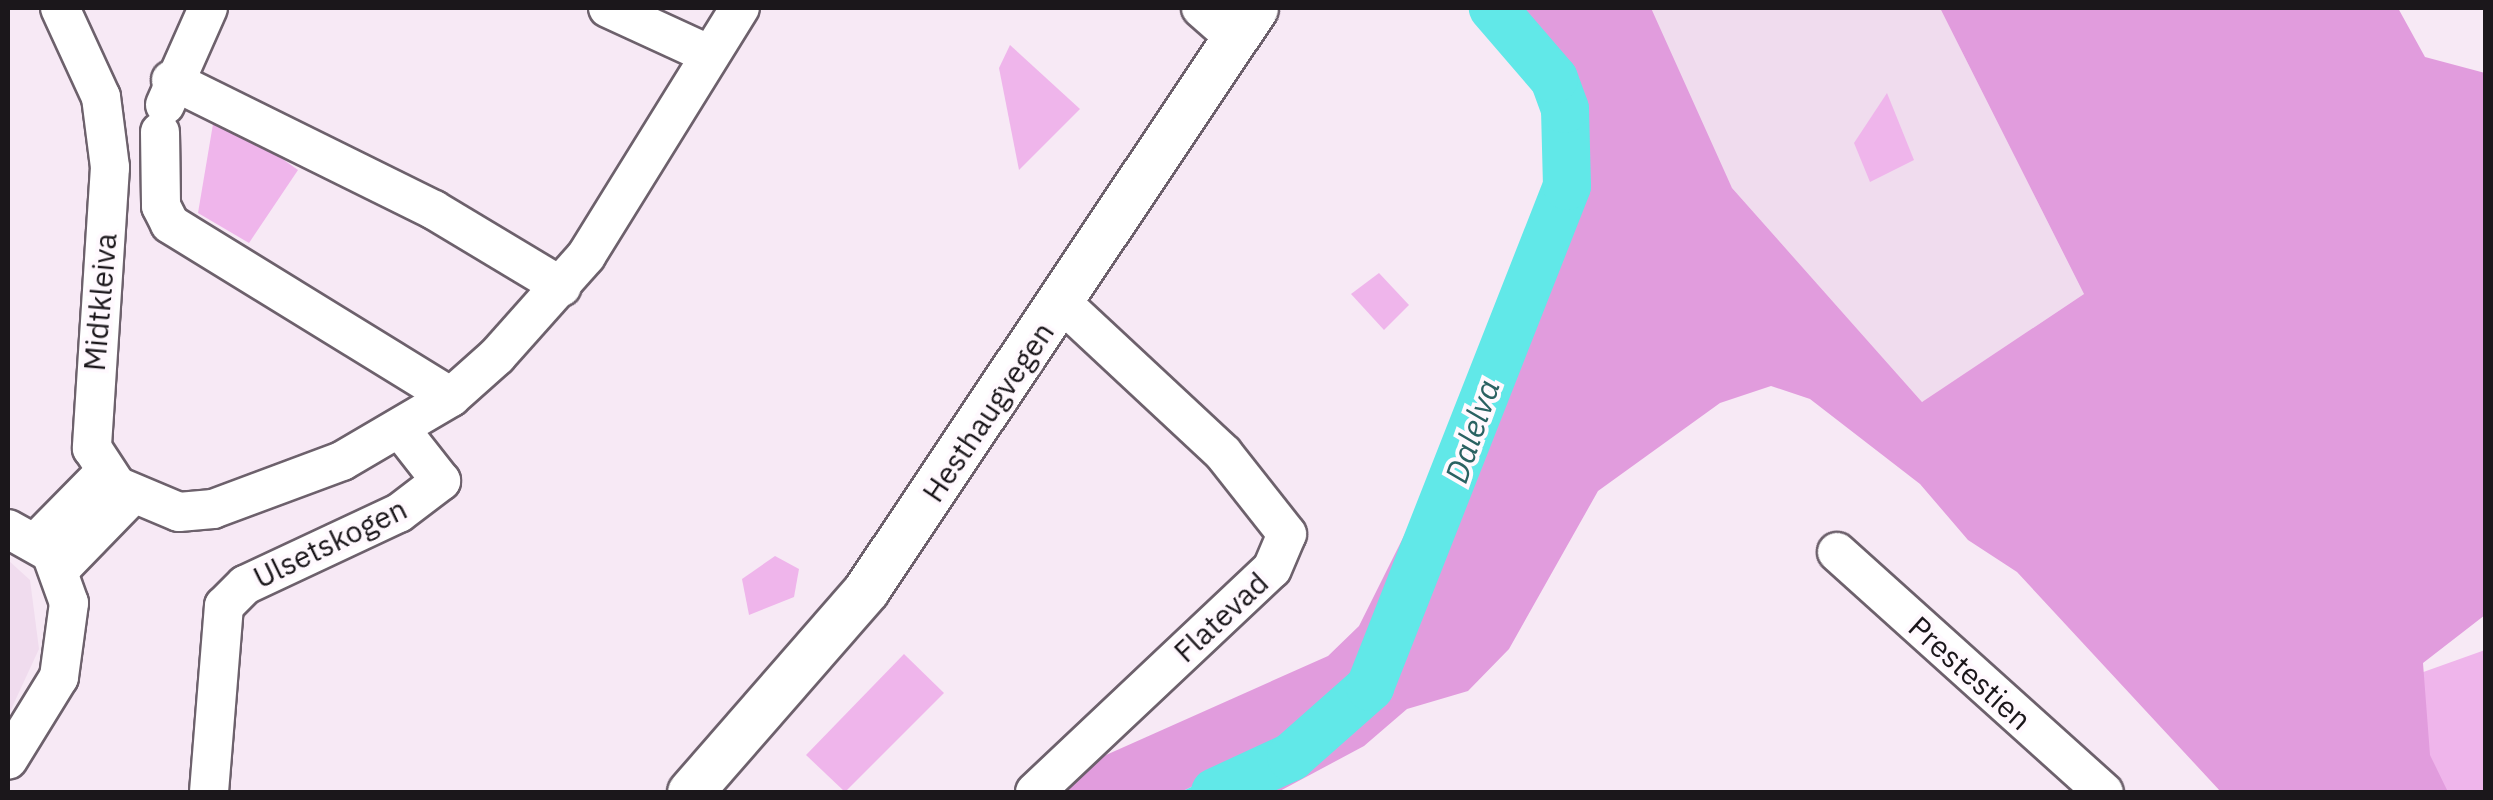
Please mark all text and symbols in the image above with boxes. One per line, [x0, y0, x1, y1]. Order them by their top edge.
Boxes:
street label: Midtkleiva [76, 232, 124, 372]
street label: Hesthaugvegen [915, 315, 1061, 509]
water label: Dalelva [1437, 374, 1507, 488]
street label: Ulsetskogen [248, 490, 412, 596]
street label: Flatevad [1166, 564, 1276, 670]
street label: Prestestien [1901, 609, 2039, 737]

